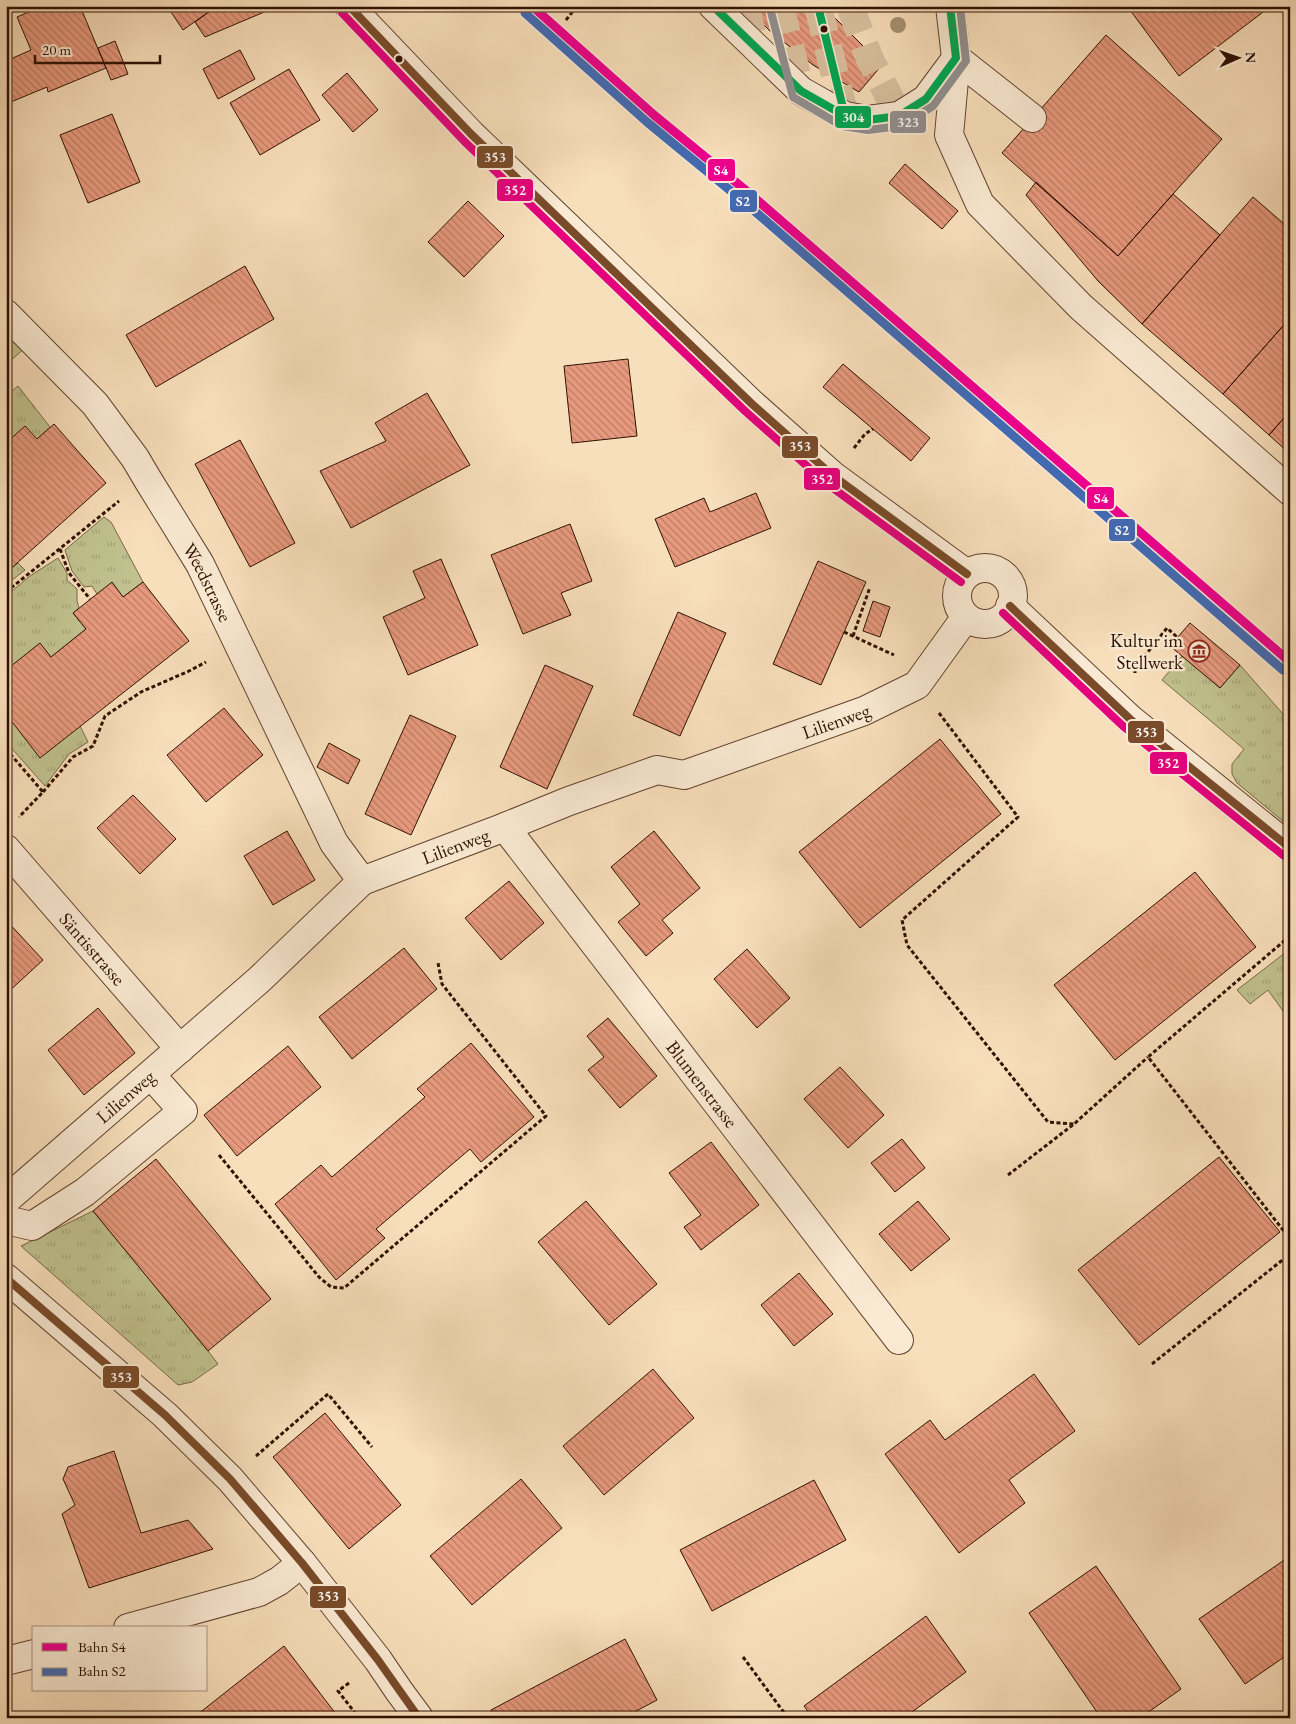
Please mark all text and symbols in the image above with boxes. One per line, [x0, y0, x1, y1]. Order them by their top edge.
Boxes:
unlabelled marker [819, 24, 829, 34]
scale bar [35, 32, 160, 64]
north arrow [1214, 32, 1264, 82]
text: 20 m [42, 40, 71, 59]
text: N [1242, 52, 1260, 64]
unlabelled marker [394, 54, 404, 64]
line badge: 304 [834, 105, 872, 129]
text: 304 [842, 108, 865, 126]
line badge: 323 [889, 110, 927, 134]
text: 323 [897, 113, 919, 131]
line badge: 353 [476, 145, 514, 169]
text: 353 [484, 148, 506, 166]
line badge: S4 [707, 158, 736, 182]
text: S4 [714, 161, 729, 179]
line badge: 352 [496, 178, 534, 202]
text: 352 [504, 181, 527, 199]
line badge: S2 [729, 189, 758, 213]
text: S2 [736, 192, 751, 210]
line badge: 353 [781, 435, 819, 459]
text: 353 [789, 437, 811, 455]
line badge: 352 [803, 467, 841, 491]
text: 352 [811, 470, 834, 488]
line badge: S4 [1086, 486, 1115, 510]
text: S4 [1094, 489, 1109, 507]
line badge: S2 [1108, 518, 1136, 542]
text: S2 [1115, 521, 1130, 539]
street label: Weedstrasse [177, 538, 238, 626]
place label: Kultur im Stellwerk [1110, 628, 1184, 675]
museum icon: Kultur im Stellwerk [1187, 639, 1211, 663]
street label: Lilienweg [799, 698, 875, 745]
line badge: 353 [1127, 720, 1165, 744]
text: 353 [1135, 723, 1157, 741]
line badge: 352 [1149, 751, 1188, 775]
text: 352 [1157, 754, 1180, 772]
street label: Lilienweg [418, 822, 494, 870]
street label: Säntisstrasse [54, 907, 131, 991]
street label: Blumenstrasse [660, 1036, 743, 1133]
street label: Lilienweg [91, 1064, 161, 1129]
line badge: 353 [102, 1365, 140, 1389]
text: 353 [110, 1368, 132, 1386]
line badge: 353 [309, 1585, 347, 1609]
text: 353 [317, 1587, 339, 1605]
legend [32, 1626, 208, 1692]
text: Bahn S4 [78, 1637, 126, 1656]
text: Bahn S2 [78, 1661, 126, 1680]

